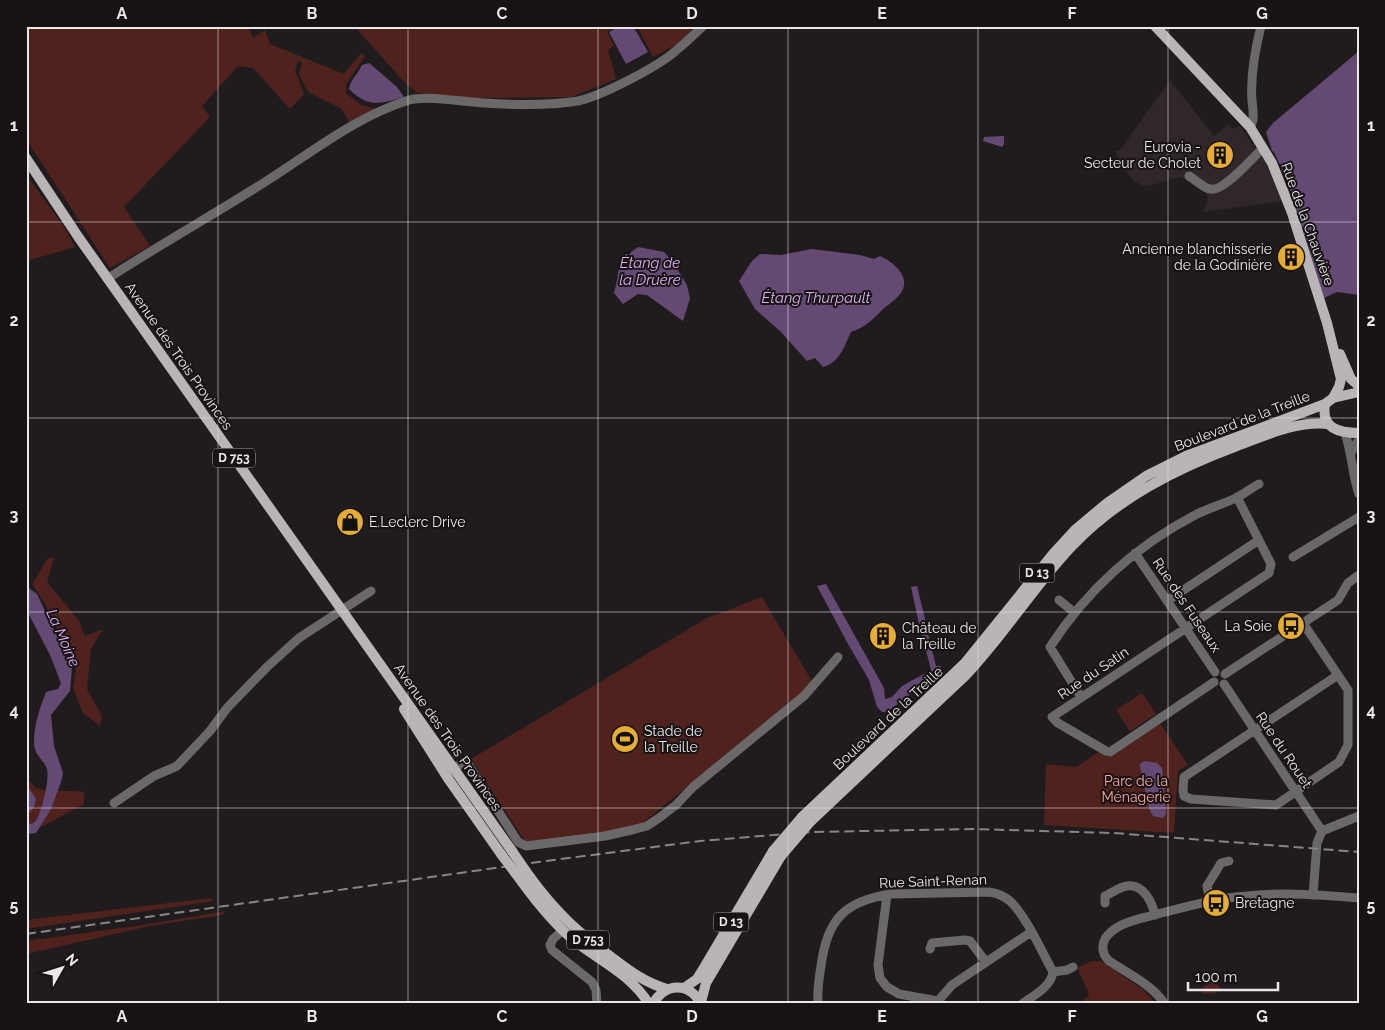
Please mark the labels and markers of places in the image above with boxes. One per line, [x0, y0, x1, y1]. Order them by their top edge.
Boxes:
place label: Eurovia - Secteur de Cholet [1084, 139, 1201, 171]
building icon: Eurovia - Secteur de Cholet [1205, 140, 1235, 170]
place label: Ancienne blanchisserie de la Godinière [1122, 241, 1272, 273]
building icon: Ancienne blanchisserie de la Godinière [1276, 242, 1306, 272]
shop icon: E.Leclerc Drive [335, 507, 365, 537]
place label: E.Leclerc Drive [369, 514, 465, 530]
bus stop icon: La Soie [1276, 611, 1306, 641]
place label: La Soie [1225, 618, 1272, 634]
place label: Château de la Treille [902, 620, 977, 652]
building icon: Château de la Treille [868, 621, 898, 651]
place label: Stade de la Treille [644, 723, 702, 755]
sports icon: Stade de la Treille [610, 724, 640, 754]
bus stop icon: Bretagne [1201, 888, 1231, 918]
place label: Bretagne [1235, 895, 1295, 911]

